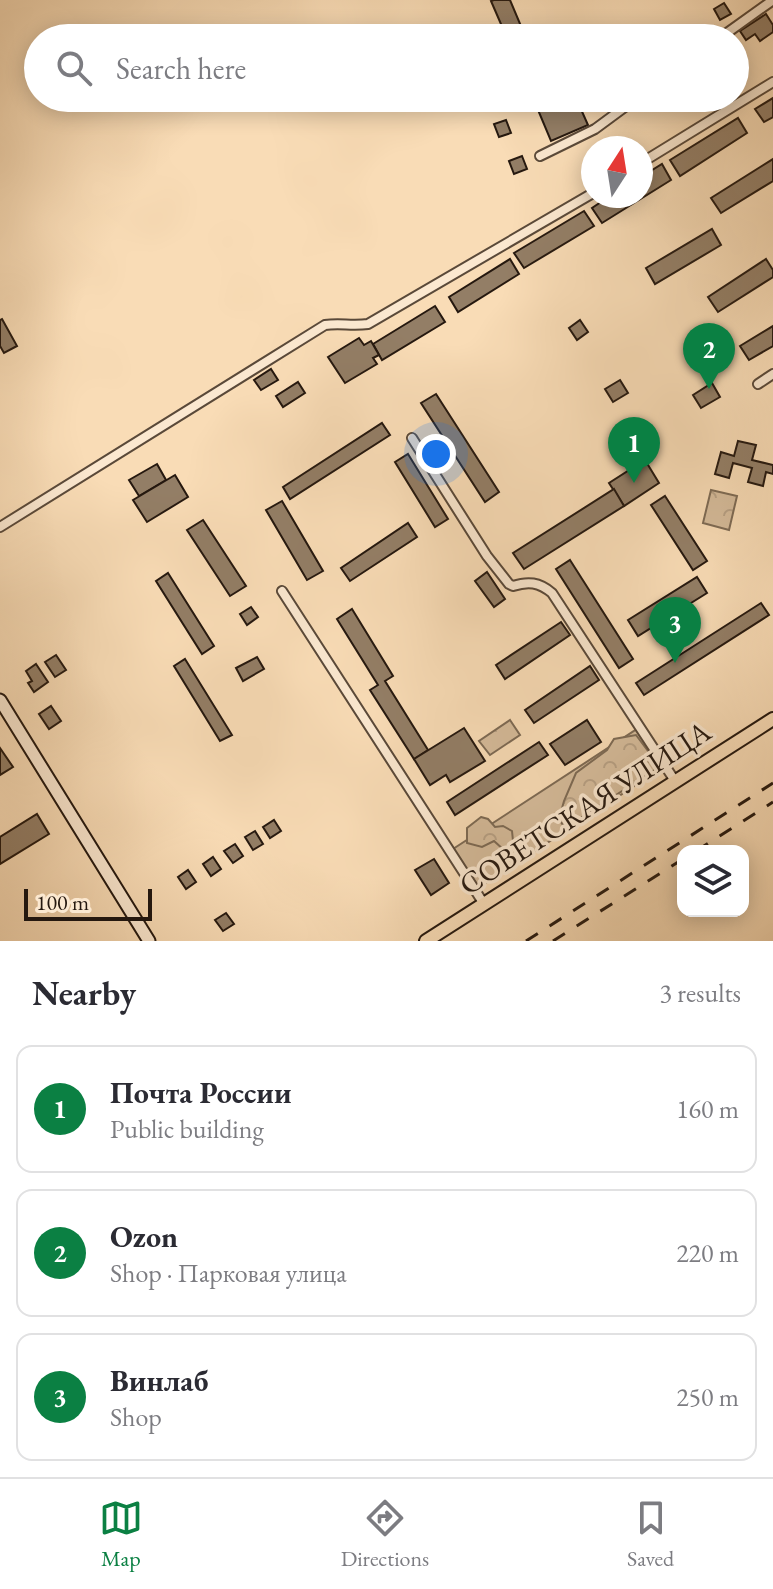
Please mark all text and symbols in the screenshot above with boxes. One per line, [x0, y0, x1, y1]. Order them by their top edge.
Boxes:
search box [24, 24, 749, 112]
icon: search [52, 46, 96, 90]
text: Search here [116, 49, 246, 88]
north arrow [581, 136, 653, 208]
pin: 2 [683, 323, 735, 389]
pin: 1 [608, 417, 660, 483]
your location [416, 434, 456, 474]
pin: 3 [649, 597, 701, 663]
street label: СОВЕТСКАЯ УЛИЦА [451, 711, 718, 904]
map controls [677, 845, 749, 917]
button: layers [677, 845, 749, 917]
scale bar [24, 885, 152, 921]
text: 100 m [36, 888, 89, 917]
text: Nearby [32, 971, 136, 1015]
text: 3 results [660, 976, 741, 1010]
text: Почта России [110, 1073, 292, 1112]
text: 1 [53, 1092, 67, 1126]
text: 160 m [676, 1092, 739, 1126]
text: Public building [110, 1112, 264, 1146]
text: Ozon [110, 1217, 178, 1256]
text: 2 [53, 1236, 67, 1270]
text: 220 m [676, 1236, 739, 1270]
text: Shop · Парковая улица [110, 1256, 347, 1290]
text: Винлаб [110, 1361, 208, 1400]
text: 3 [53, 1380, 67, 1414]
text: 250 m [676, 1380, 739, 1414]
text: Shop [110, 1400, 162, 1434]
tab: Map [99, 1496, 143, 1573]
tab: Directions [341, 1496, 429, 1573]
tab: Saved [627, 1496, 674, 1573]

